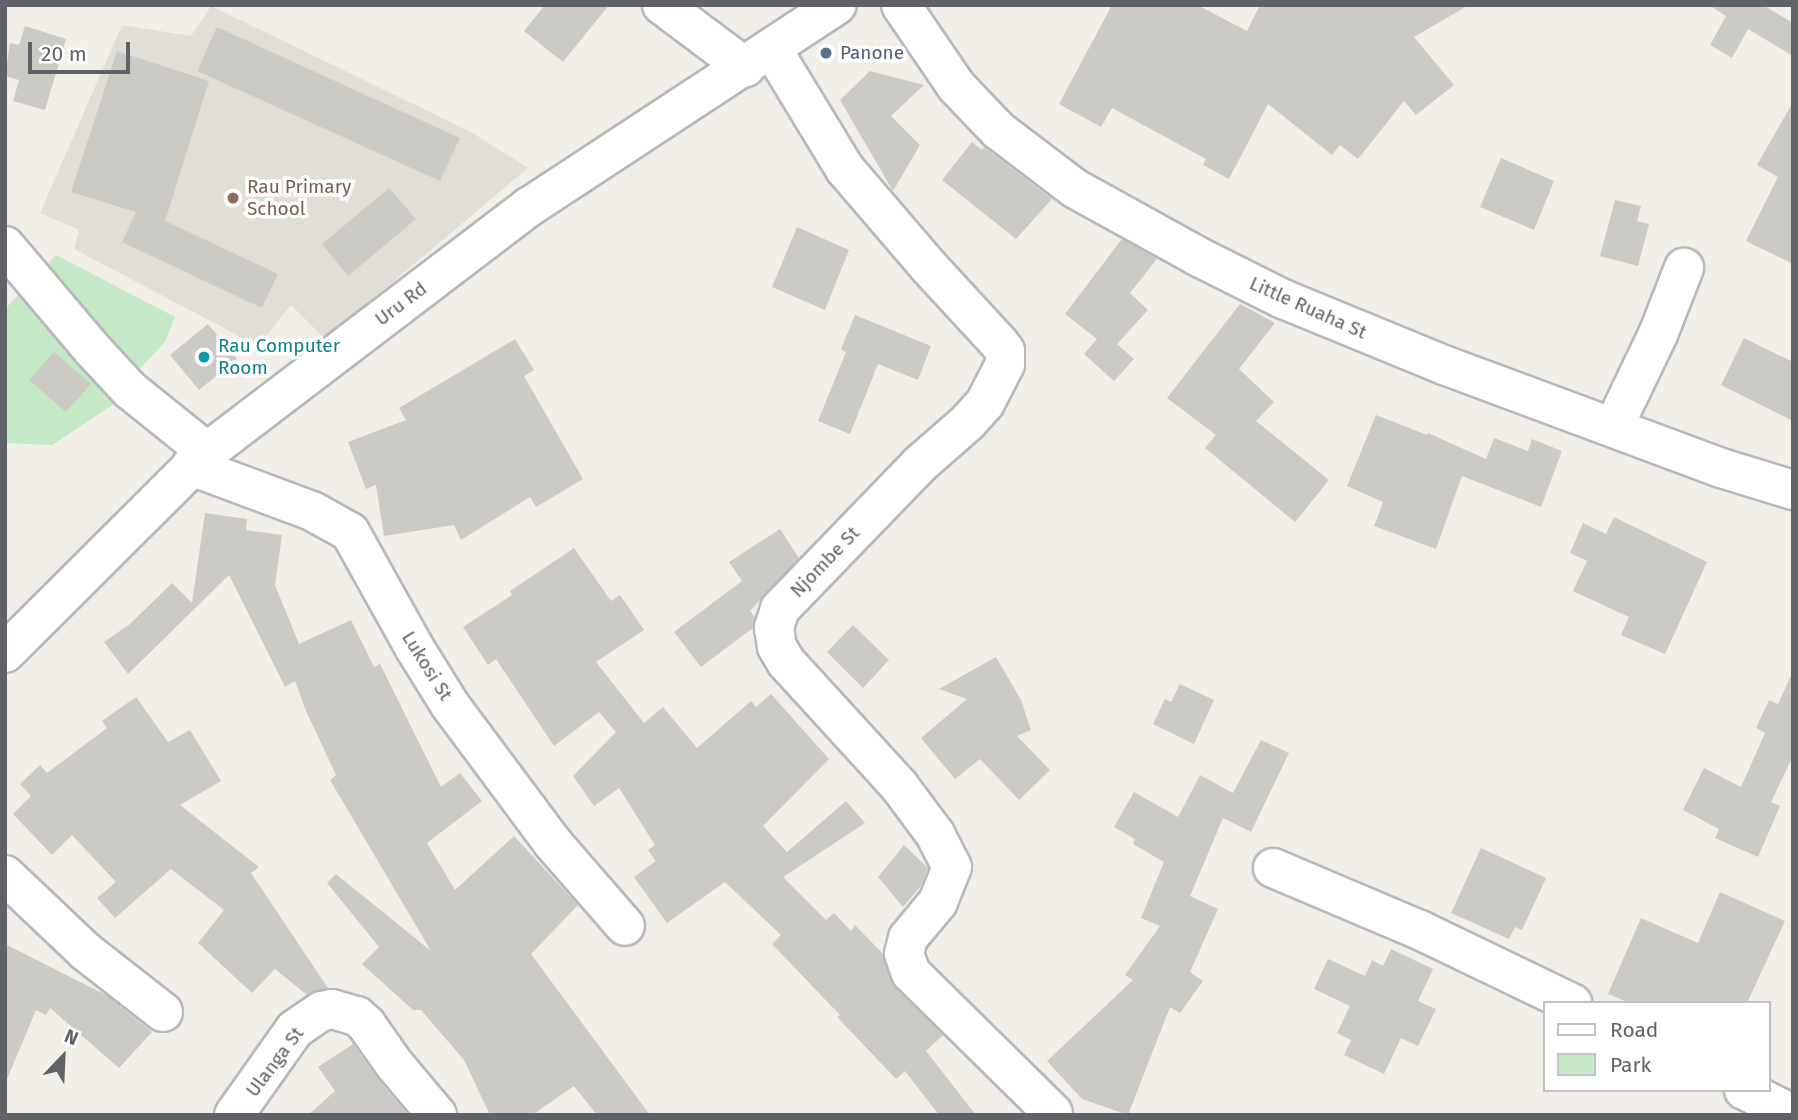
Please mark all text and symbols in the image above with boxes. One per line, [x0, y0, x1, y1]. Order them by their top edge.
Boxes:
scale bar [32, 28, 133, 72]
text: 20 m [41, 41, 87, 67]
place label: Panone [840, 42, 904, 64]
marker: Panone [818, 45, 834, 61]
place label: Rau Primary School [247, 176, 351, 220]
marker: Rau Primary School [225, 190, 241, 206]
street label: Little Ruaha St [1246, 272, 1370, 344]
street label: Uru Rd [371, 277, 431, 331]
place label: Rau Computer Room [218, 335, 340, 379]
marker: Rau Computer Room [196, 349, 212, 365]
street label: Njombe St [786, 522, 864, 602]
street label: Lukosi St [397, 627, 457, 705]
legend [1542, 1001, 1770, 1092]
text: Road [1610, 1017, 1658, 1043]
north arrow [28, 1022, 98, 1092]
street label: Ulanga St [241, 1023, 309, 1101]
text: N [61, 1024, 82, 1050]
text: Park [1610, 1052, 1651, 1078]

